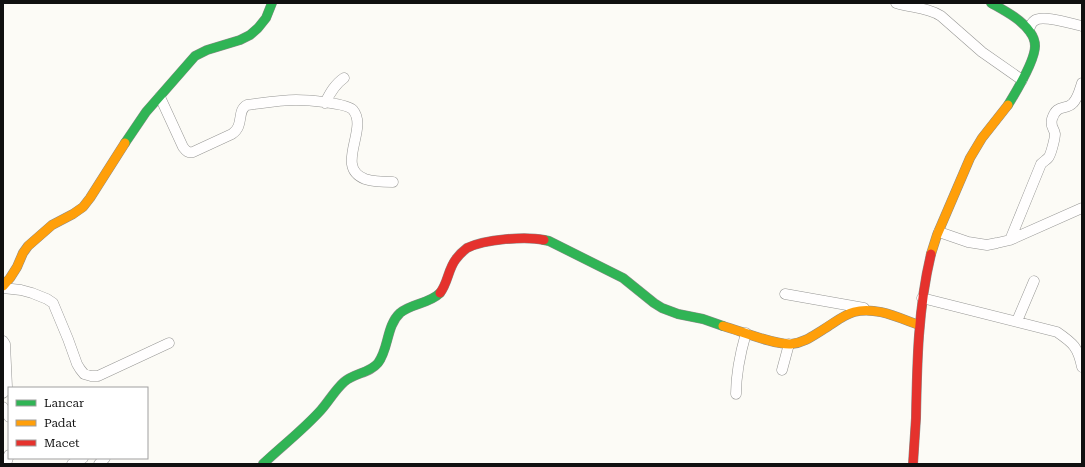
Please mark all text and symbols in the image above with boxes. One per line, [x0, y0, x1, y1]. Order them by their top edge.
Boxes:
legend [8, 387, 148, 459]
text: Lancar [44, 396, 84, 410]
text: Padat [44, 416, 77, 430]
text: Macet [44, 436, 80, 450]

